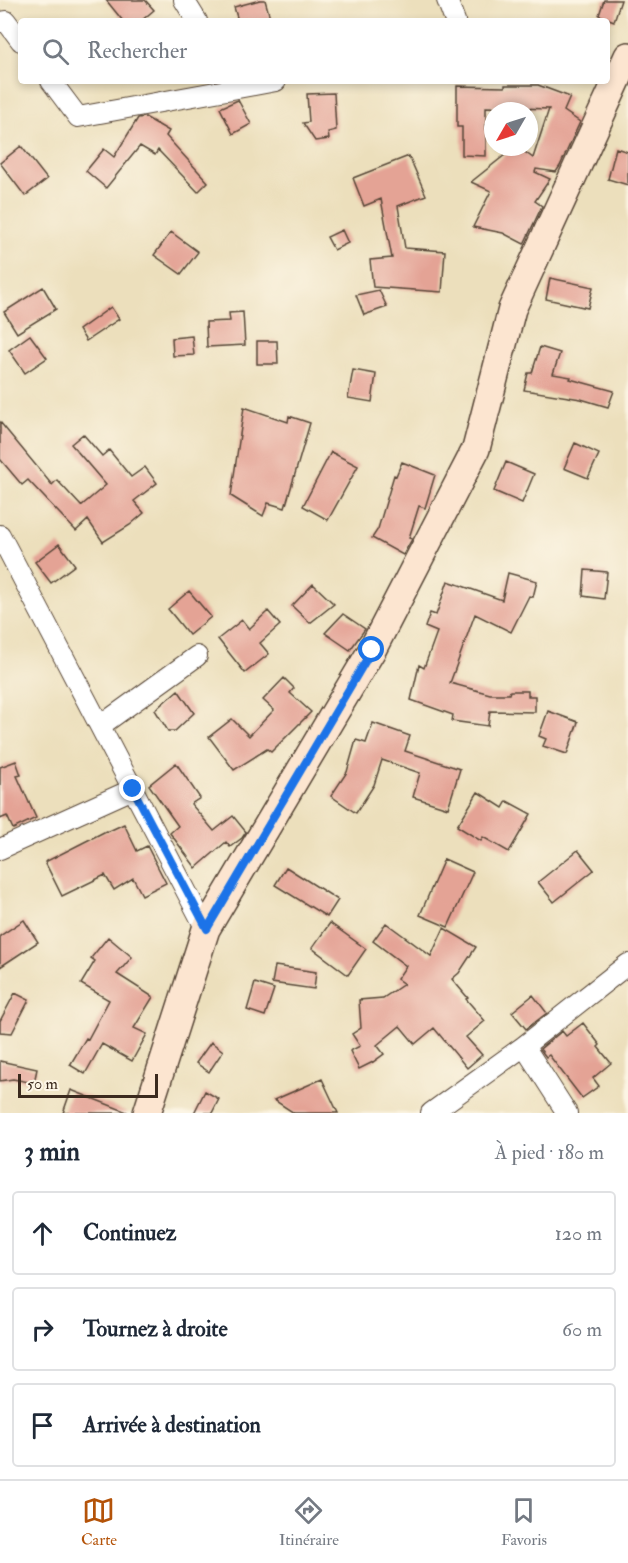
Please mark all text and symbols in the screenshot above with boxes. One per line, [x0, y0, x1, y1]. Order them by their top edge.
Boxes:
search box [18, 18, 610, 84]
icon: search [39, 35, 72, 68]
text: Rechercher [87, 37, 187, 65]
north arrow [484, 102, 538, 156]
route start [358, 636, 384, 662]
route end [119, 775, 145, 801]
scale bar [18, 1071, 158, 1098]
text: 50 m [27, 1074, 58, 1094]
text: 3 min [24, 1136, 80, 1168]
text: À pied · 180 m [495, 1140, 604, 1165]
icon: ahead [26, 1217, 59, 1250]
text: Continuez [83, 1219, 176, 1247]
text: 120 m [555, 1221, 602, 1246]
icon: right [26, 1313, 59, 1346]
text: Tournez à droite [83, 1315, 228, 1343]
text: 60 m [562, 1317, 602, 1342]
icon: arrive [26, 1409, 59, 1442]
text: Arrivée à destination [83, 1411, 261, 1439]
tab: Carte [81, 1494, 117, 1550]
tab: Itinéraire [279, 1494, 339, 1550]
tab: Favoris [501, 1494, 547, 1550]

